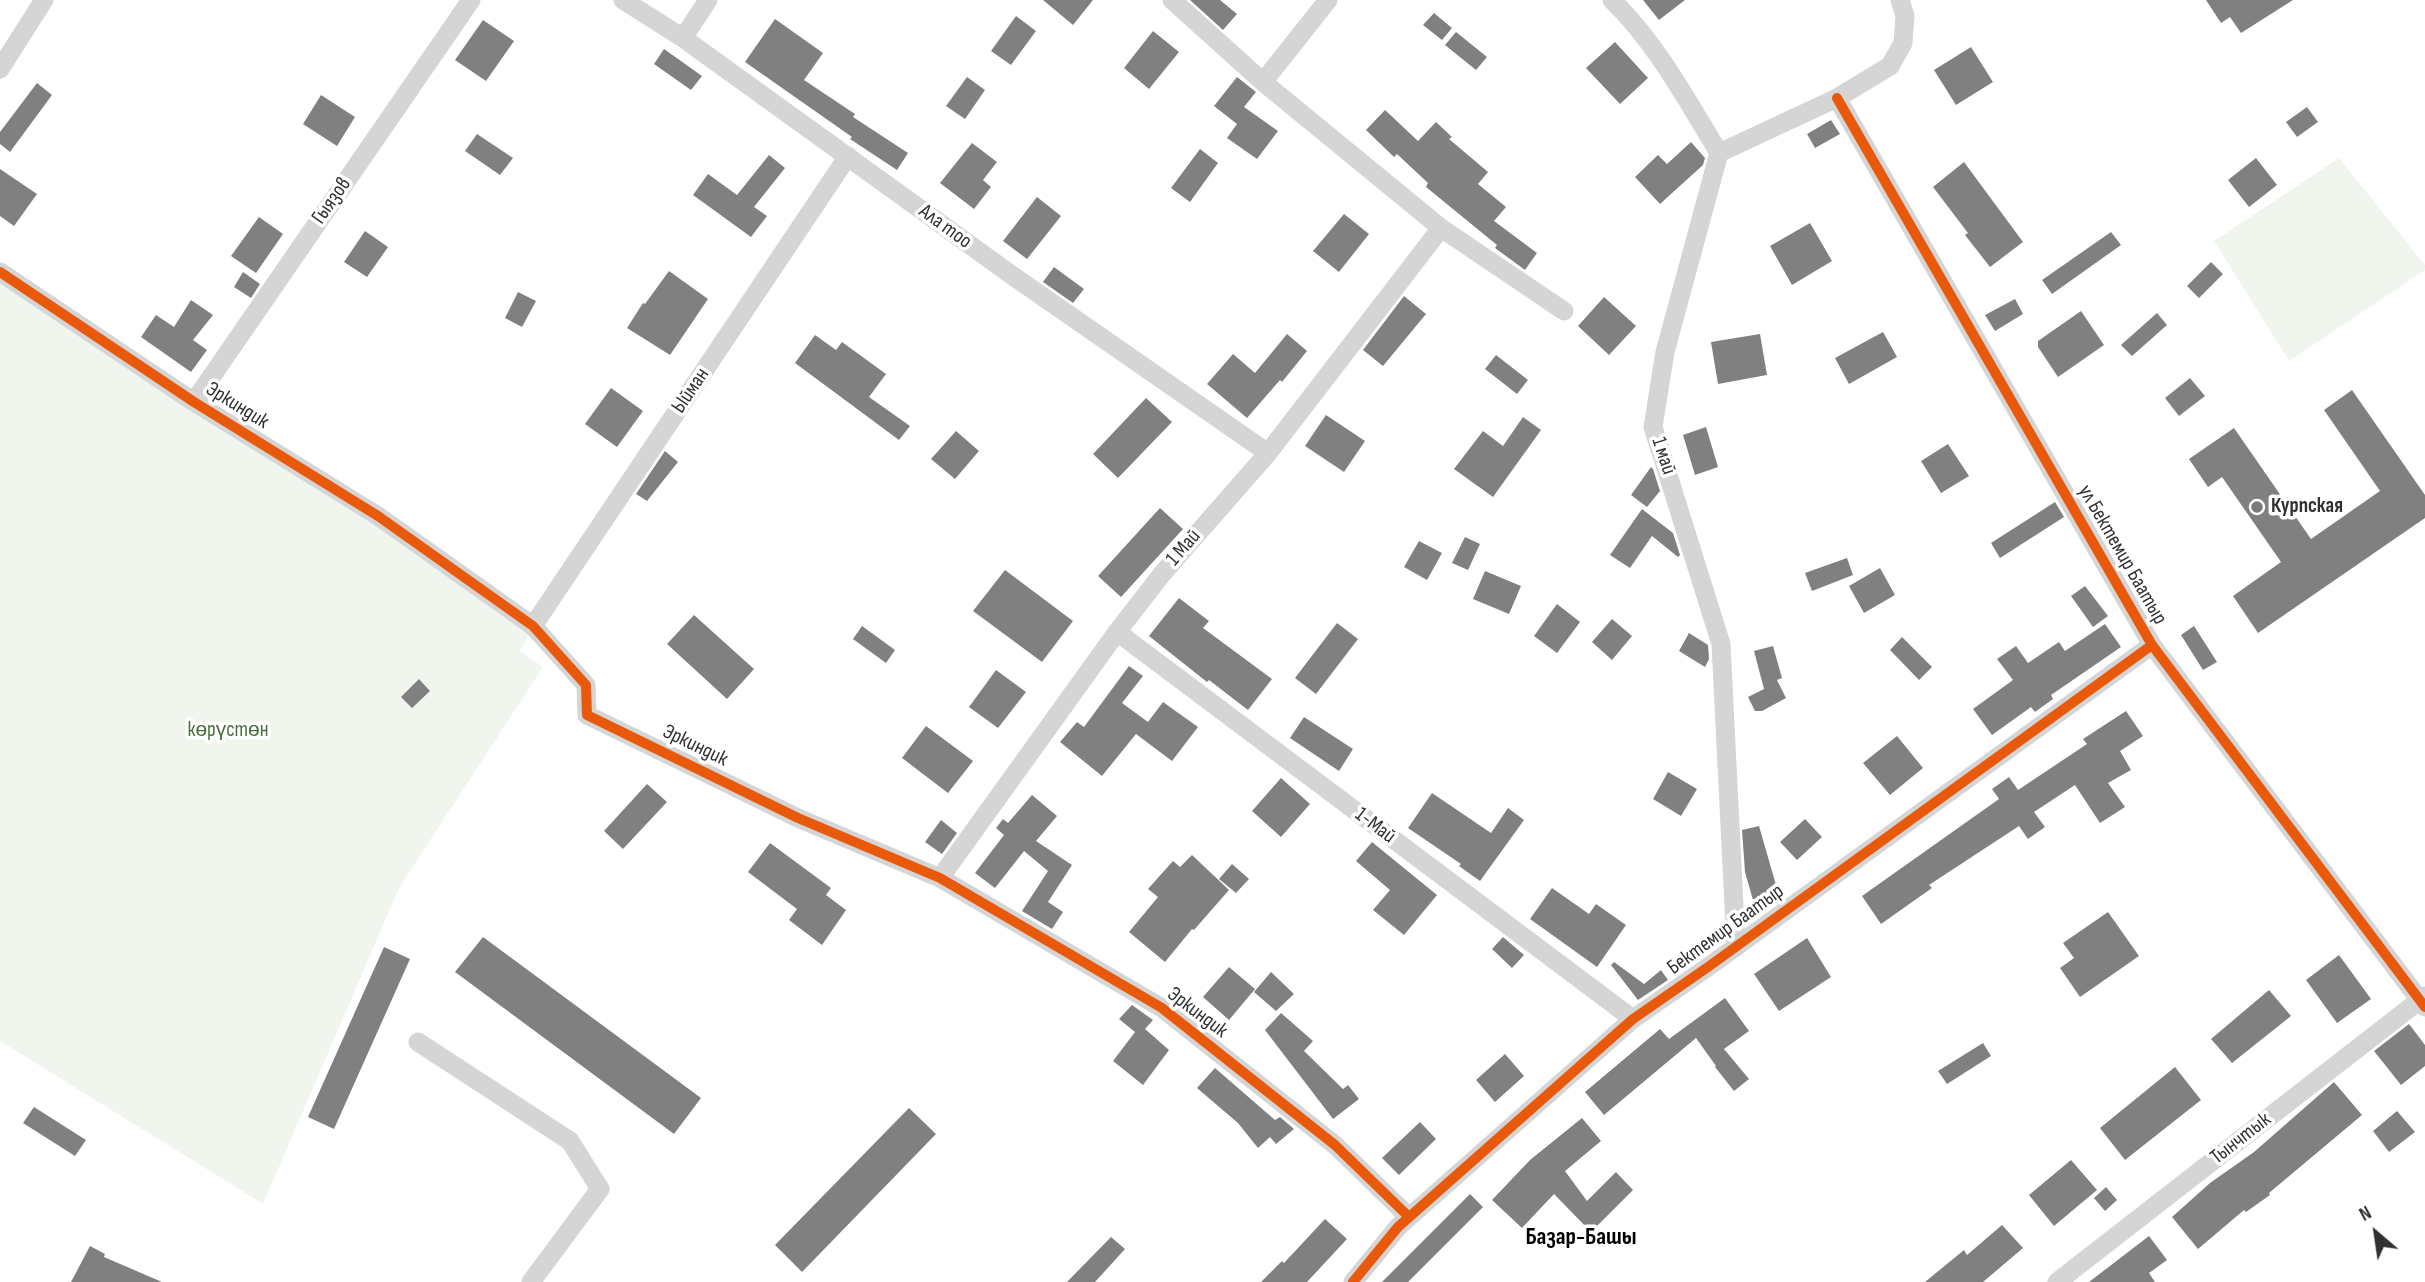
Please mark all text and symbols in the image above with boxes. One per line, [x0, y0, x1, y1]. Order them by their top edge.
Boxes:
street label: Гыязов [307, 173, 357, 229]
street label: Ала тоо [914, 199, 976, 255]
street label: Ыйман [667, 364, 715, 418]
street label: Эркиндик [201, 377, 273, 435]
street label: 1 май [1645, 434, 1681, 478]
street label: ул Бектемир Баатыр [2072, 481, 2172, 629]
place label: Курпская [2271, 494, 2343, 520]
marker: Курпская [2249, 499, 2265, 515]
street label: 1 Май [1161, 525, 1207, 571]
park label: көрүстөн [187, 718, 269, 744]
street label: Эркиндик [658, 719, 732, 773]
street label: 1-Май [1350, 803, 1400, 849]
street label: Бектемир Баатыр [1663, 879, 1789, 981]
street label: Эркиндик [1162, 982, 1232, 1044]
street label: Тынчтык [2206, 1108, 2276, 1170]
north arrow [2341, 1198, 2411, 1268]
text: N [2356, 1202, 2376, 1227]
district label: Базар-Башы [1525, 1224, 1637, 1252]

